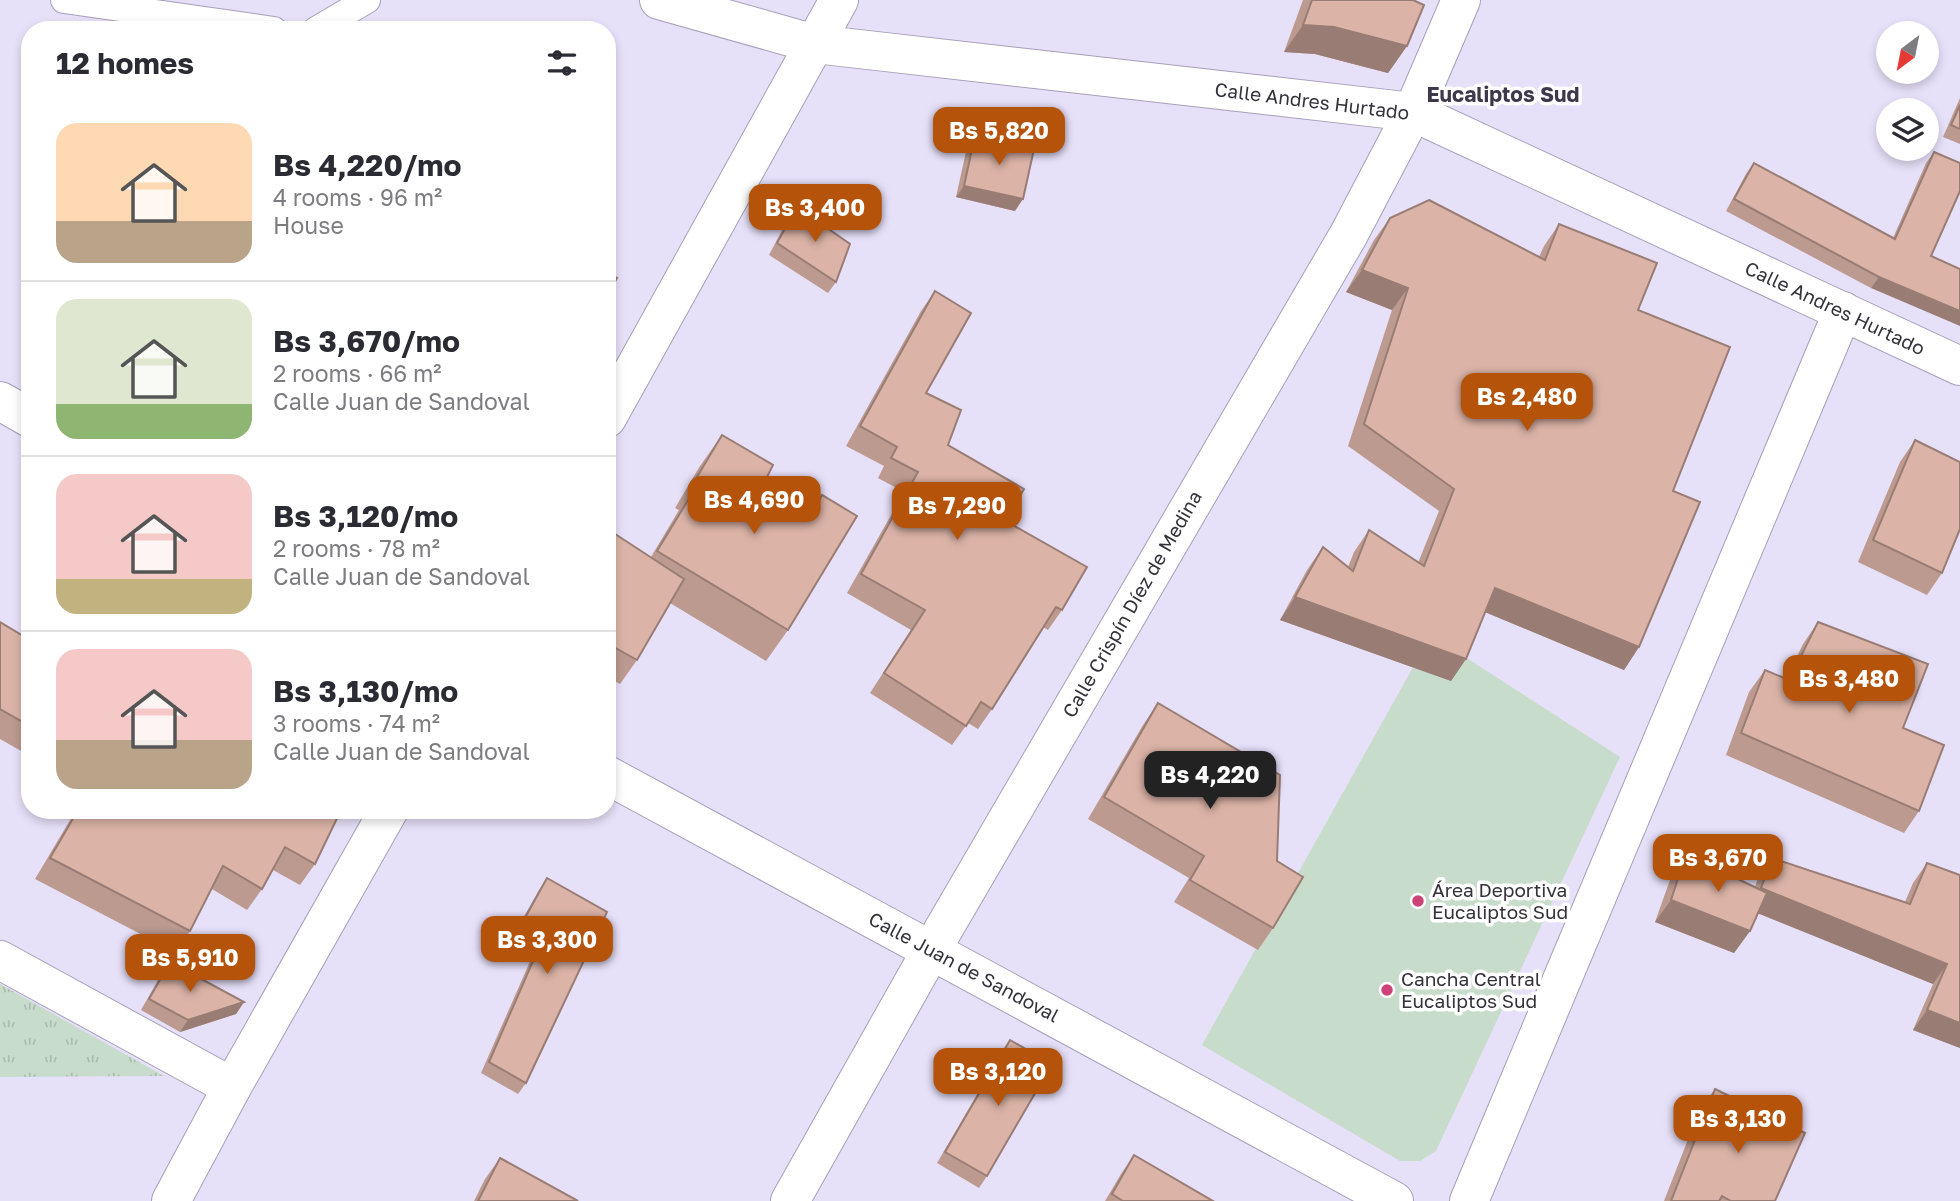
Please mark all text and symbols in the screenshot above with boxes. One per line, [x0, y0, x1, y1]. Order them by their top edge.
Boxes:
north arrow [1876, 21, 1939, 84]
map controls [1876, 21, 1939, 161]
icon: filters [543, 44, 581, 82]
text: 12 homes [56, 45, 194, 81]
street label: Calle Andres Hurtado [1214, 77, 1411, 124]
district label: Eucaliptos Sud [1427, 81, 1579, 107]
button: layers [1876, 98, 1939, 161]
pin: Bs 5,820 [927, 108, 1071, 167]
text: Bs 5,820 [949, 116, 1049, 144]
text: Bs 4,220/mo [273, 147, 462, 183]
icon: home [112, 151, 196, 235]
text: 4 rooms · 96 m² [273, 183, 442, 211]
pin: Bs 3,400 [743, 184, 887, 244]
text: Bs 3,400 [765, 193, 865, 221]
text: House [273, 211, 344, 239]
street label: Calle Andres Hurtado [1742, 256, 1929, 359]
text: Bs 3,670/mo [273, 323, 460, 359]
icon: home [112, 327, 196, 411]
text: 2 rooms · 66 m² [273, 359, 442, 387]
pin: Bs 2,480 [1455, 374, 1599, 433]
text: Bs 2,480 [1477, 382, 1577, 410]
text: Calle Juan de Sandoval [273, 387, 530, 415]
pin: Bs 4,690 [682, 476, 826, 536]
pin: Bs 7,290 [885, 482, 1029, 542]
text: Bs 4,690 [704, 485, 804, 513]
street label: Calle Crispín Díez de Medina [1057, 486, 1206, 721]
text: Bs 7,290 [908, 491, 1006, 519]
text: Bs 3,120/mo [273, 498, 458, 534]
icon: home [112, 502, 196, 586]
text: 2 rooms · 78 m² [273, 534, 440, 562]
text: Calle Juan de Sandoval [273, 562, 530, 590]
pin: Bs 3,480 [1777, 656, 1921, 715]
text: Bs 3,480 [1799, 664, 1899, 692]
text: Bs 3,130/mo [273, 673, 458, 709]
icon: home [112, 677, 196, 761]
text: 3 rooms · 74 m² [273, 709, 440, 737]
text: Calle Juan de Sandoval [273, 737, 530, 765]
pin: Bs 4,220 [1138, 752, 1282, 811]
text: Bs 4,220 [1160, 760, 1260, 788]
pin: Bs 3,670 [1646, 834, 1790, 894]
text: Bs 3,670 [1669, 843, 1767, 871]
place label: Área Deportiva Eucaliptos Sud [1432, 878, 1568, 923]
marker: Área Deportiva Eucaliptos Sud [1410, 893, 1426, 909]
street label: Calle Juan de Sandoval [865, 907, 1063, 1027]
pin: Bs 3,300 [475, 916, 619, 976]
text: Bs 3,300 [497, 925, 597, 953]
pin: Bs 5,910 [118, 934, 262, 994]
text: Bs 5,910 [141, 943, 239, 971]
place label: Cancha Central Eucaliptos Sud [1401, 967, 1541, 1012]
marker: Cancha Central Eucaliptos Sud [1379, 982, 1395, 998]
pin: Bs 3,120 [926, 1048, 1070, 1108]
text: Bs 3,120 [949, 1057, 1047, 1085]
pin: Bs 3,130 [1666, 1096, 1810, 1155]
text: Bs 3,130 [1689, 1104, 1787, 1132]

